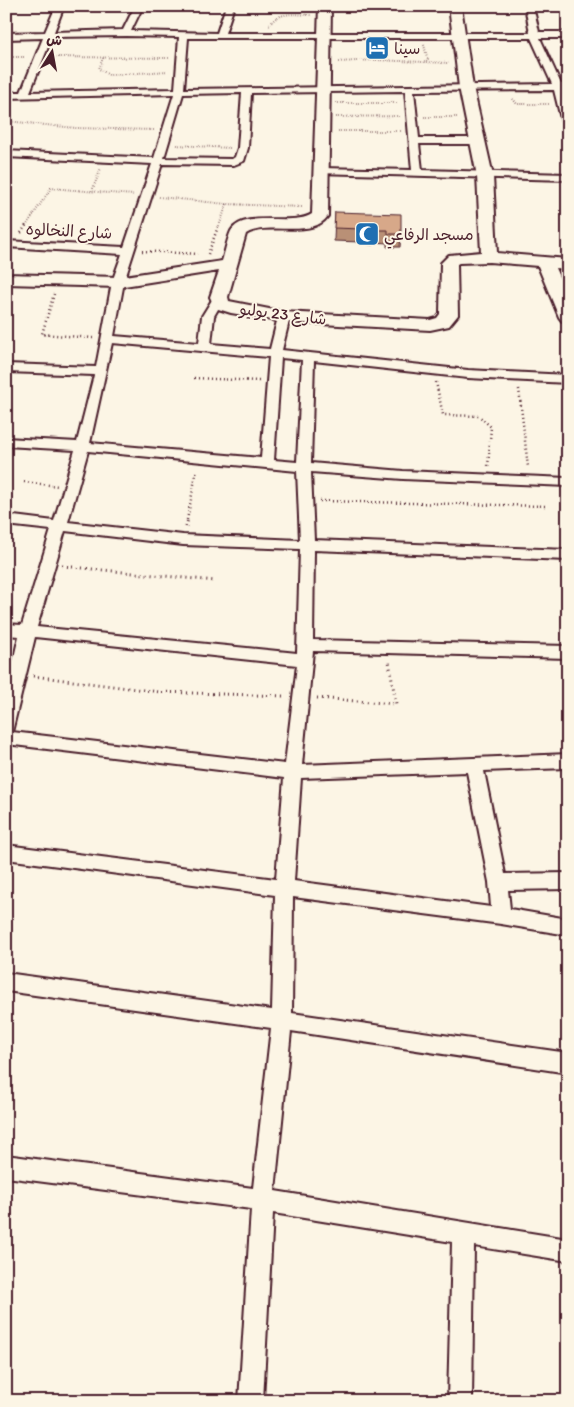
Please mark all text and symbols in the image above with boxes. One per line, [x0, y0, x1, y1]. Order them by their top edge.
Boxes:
north arrow [28, 28, 78, 78]
text: ش [45, 30, 64, 50]
hotel icon: سينا [364, 35, 390, 61]
place label: سينا [394, 39, 420, 58]
street label: شارع النخالوه [25, 219, 113, 245]
mosque icon: مسجد الرفاعي [354, 221, 380, 247]
place label: مسجد الرفاعي [384, 225, 474, 249]
street label: شارع 23 يوليو [237, 299, 328, 331]

